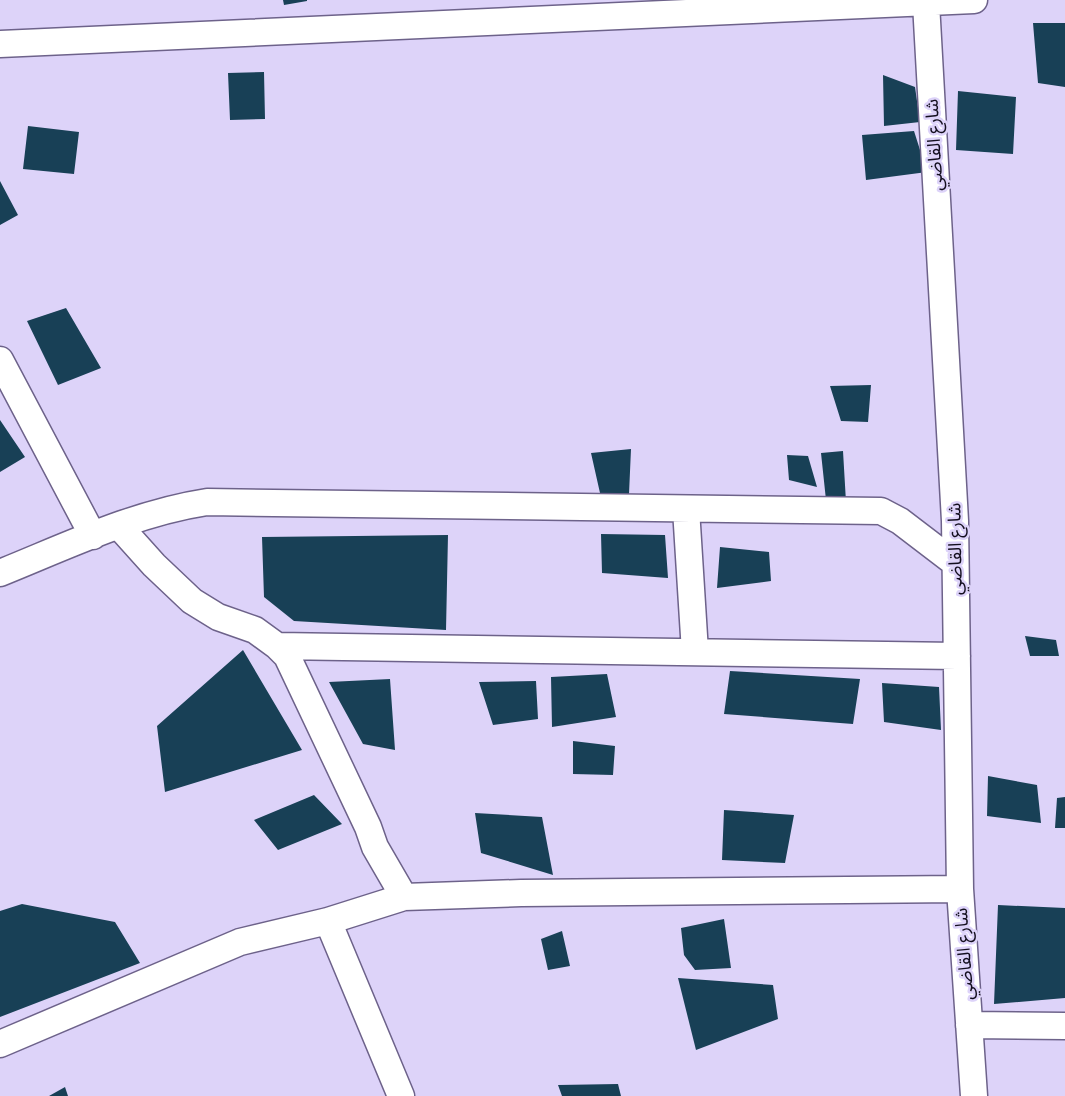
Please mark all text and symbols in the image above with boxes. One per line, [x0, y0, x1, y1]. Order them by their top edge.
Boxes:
street label: شارع القاضي [919, 98, 950, 192]
street label: شارع القاضي [941, 503, 970, 595]
street label: شارع القاضي [948, 907, 981, 1001]

